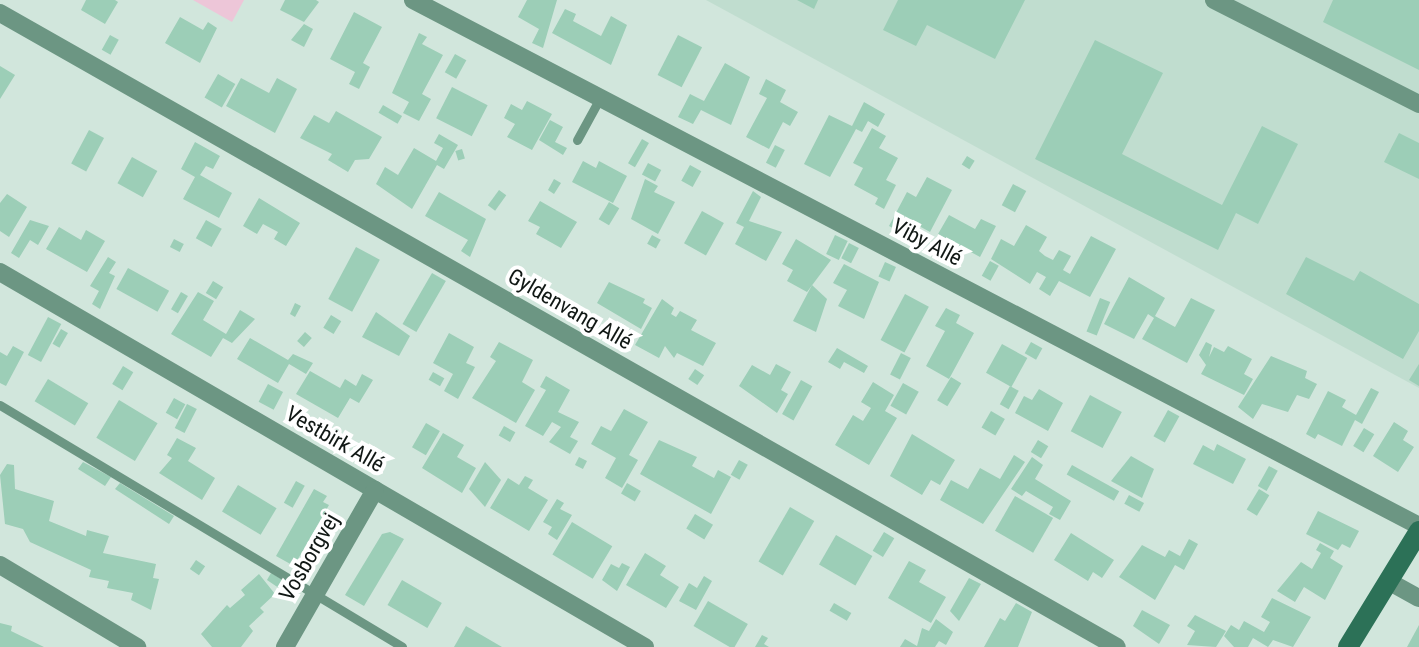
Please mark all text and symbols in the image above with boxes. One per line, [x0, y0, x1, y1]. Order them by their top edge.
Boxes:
street label: Viby Allé [888, 213, 966, 271]
street label: Gyldenvang Allé [503, 263, 637, 355]
street label: Vestbirk Allé [281, 400, 389, 478]
street label: Vosborgvej [273, 509, 345, 605]

